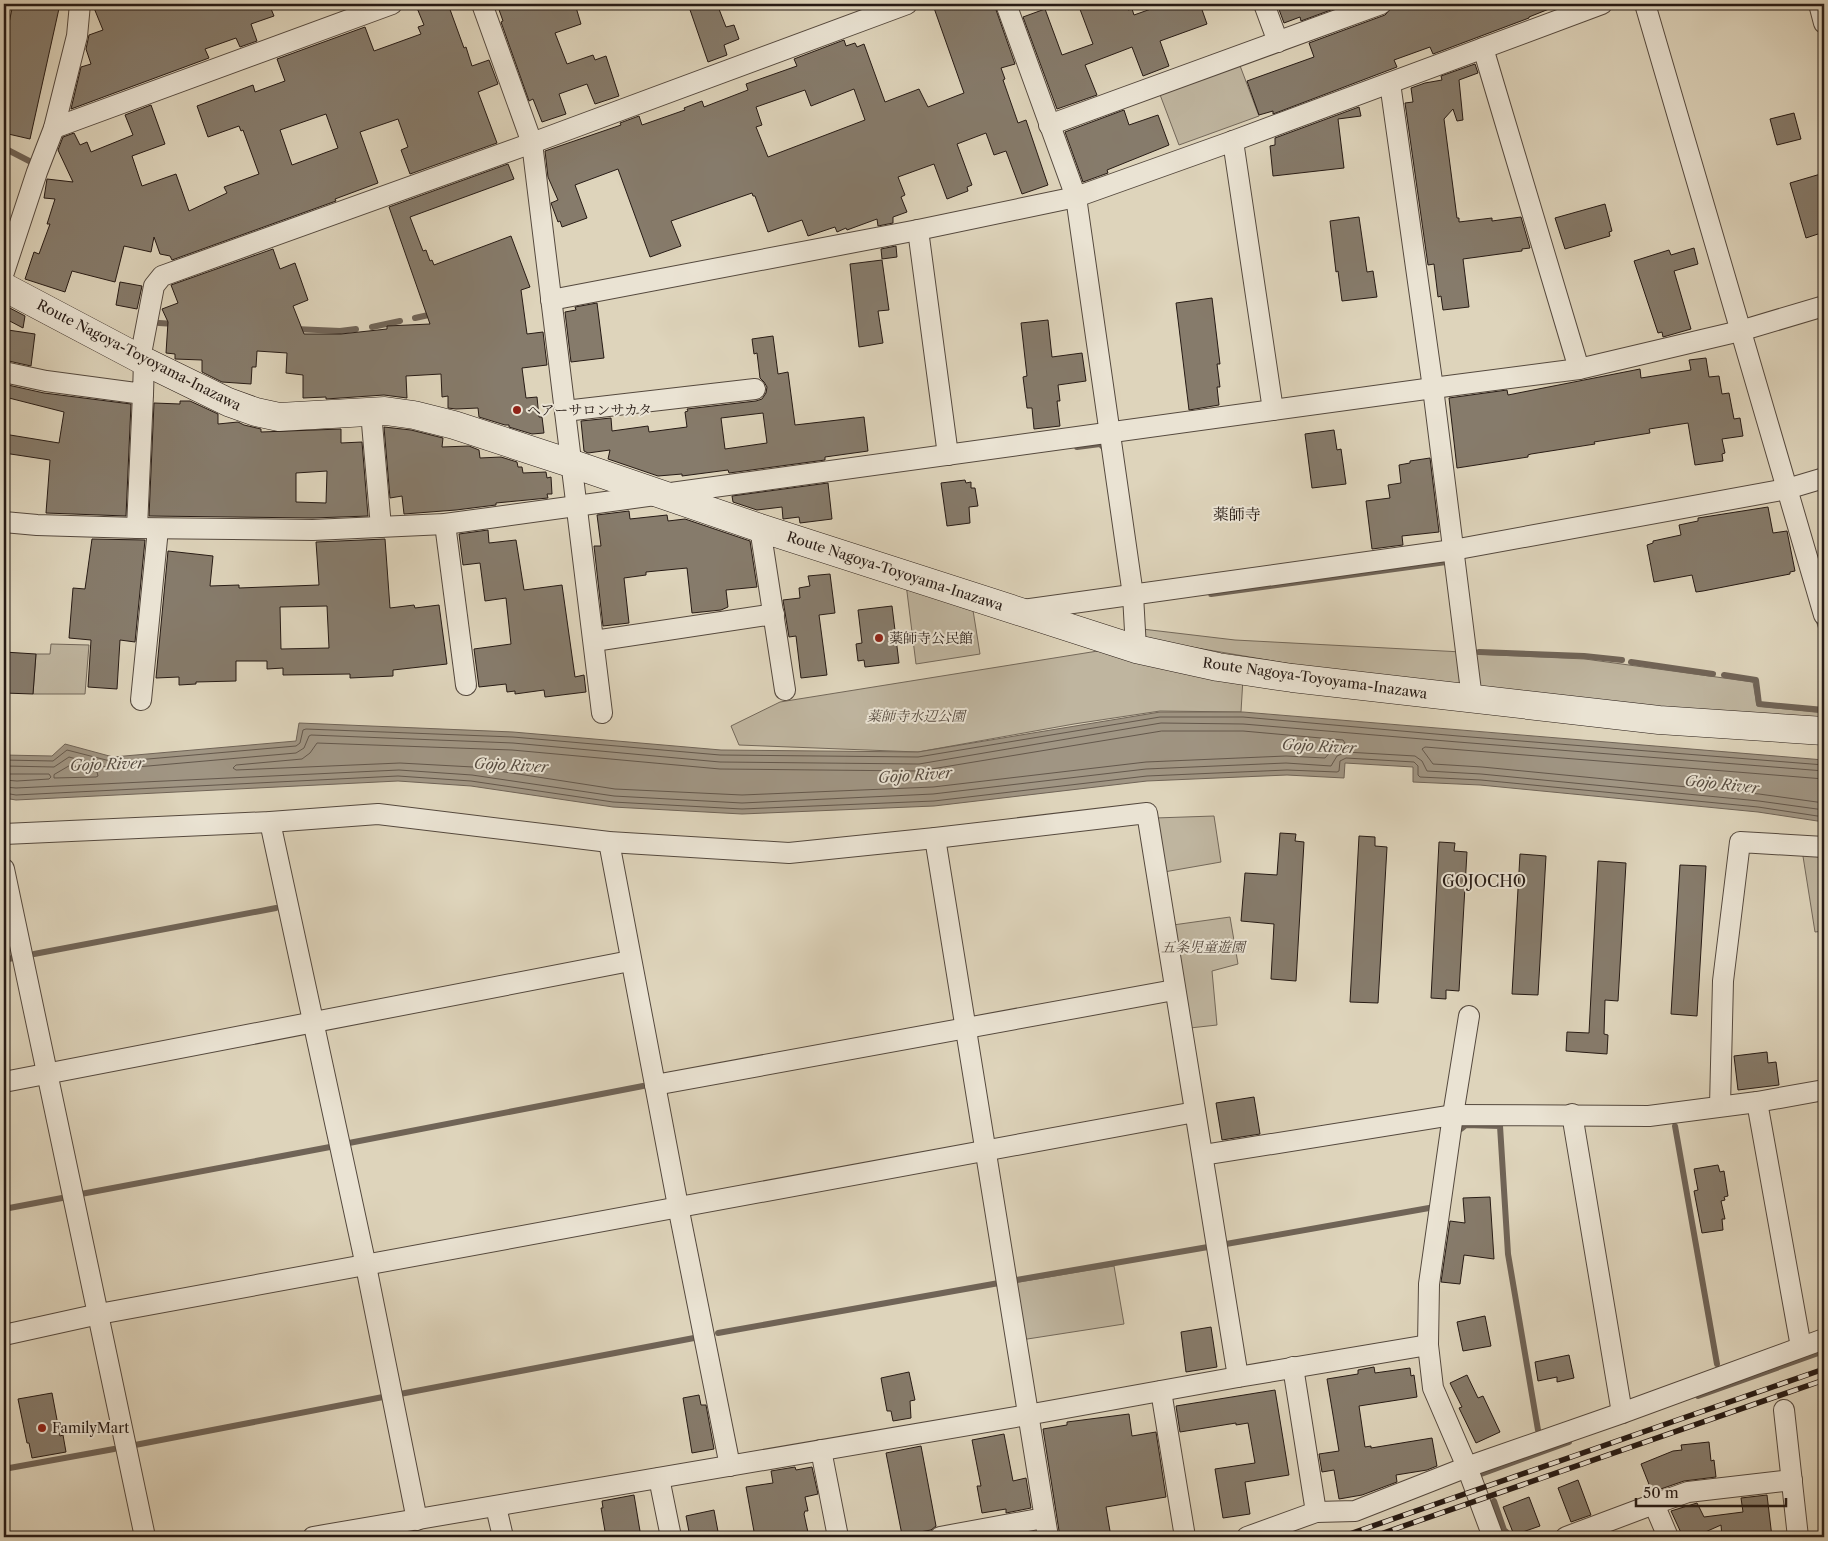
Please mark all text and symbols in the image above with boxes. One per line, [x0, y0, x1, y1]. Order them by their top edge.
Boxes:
street label: Route Nagoya-Toyoyama-Inazawa [34, 296, 245, 415]
place label: ヘアーサロンサカタ [527, 401, 652, 419]
marker: ヘアーサロンサカタ [511, 404, 523, 416]
district label: 薬師寺 [1213, 504, 1261, 524]
street label: Route Nagoya-Toyoyama-Inazawa [784, 527, 1006, 615]
place label: 薬師寺公民館 [889, 629, 973, 647]
marker: 薬師寺公民館 [873, 632, 885, 644]
street label: Route Nagoya-Toyoyama-Inazawa [1201, 653, 1429, 703]
park label: 薬師寺水辺公園 [867, 707, 967, 725]
water label: Gojo River [1281, 735, 1358, 757]
water label: Gojo River [69, 753, 146, 775]
water label: Gojo River [473, 754, 550, 776]
water label: Gojo River [877, 763, 954, 787]
water label: Gojo River [1684, 771, 1761, 797]
district label: GOJOCHO [1442, 871, 1526, 891]
park label: 五条児童遊園 [1161, 938, 1247, 956]
place label: FamilyMart [52, 1419, 129, 1437]
marker: FamilyMart [36, 1422, 48, 1434]
scale bar [1636, 1476, 1786, 1508]
text: 50 m [1643, 1483, 1679, 1502]

